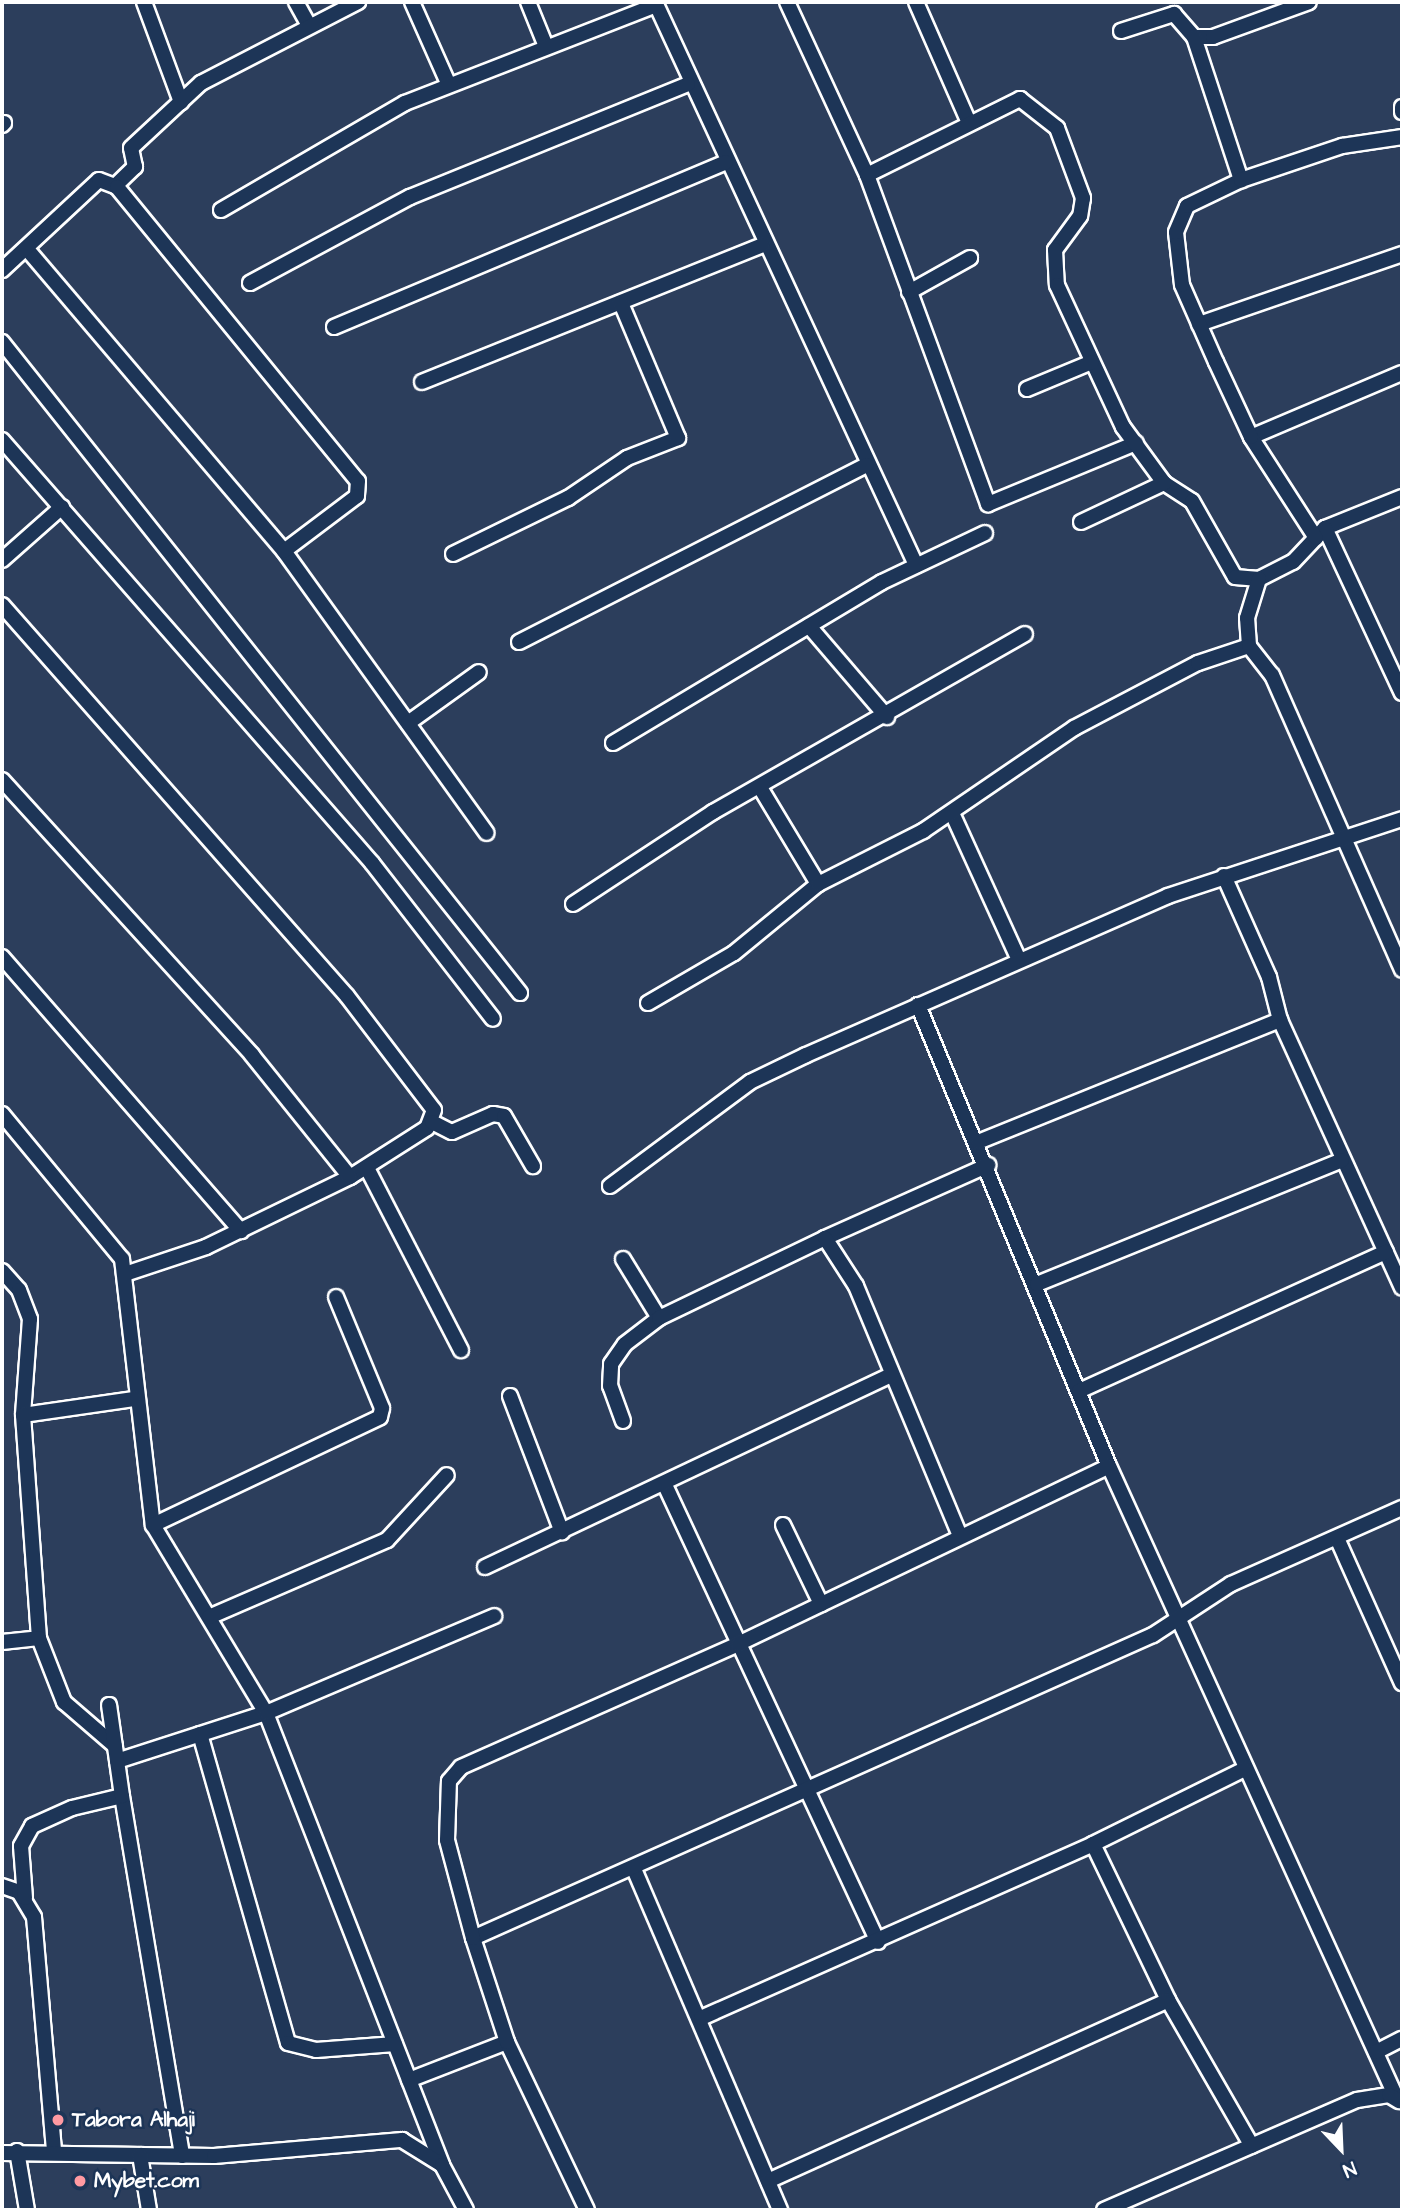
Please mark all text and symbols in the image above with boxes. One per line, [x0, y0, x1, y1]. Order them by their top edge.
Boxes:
place label: Tabora Alhaji [72, 2107, 195, 2133]
marker: Tabora Alhaji [50, 2112, 66, 2128]
north arrow [1306, 2114, 1376, 2184]
text: N [1339, 2154, 1360, 2184]
place label: Mybet.com [94, 2168, 199, 2194]
marker: Mybet.com [72, 2173, 88, 2189]

